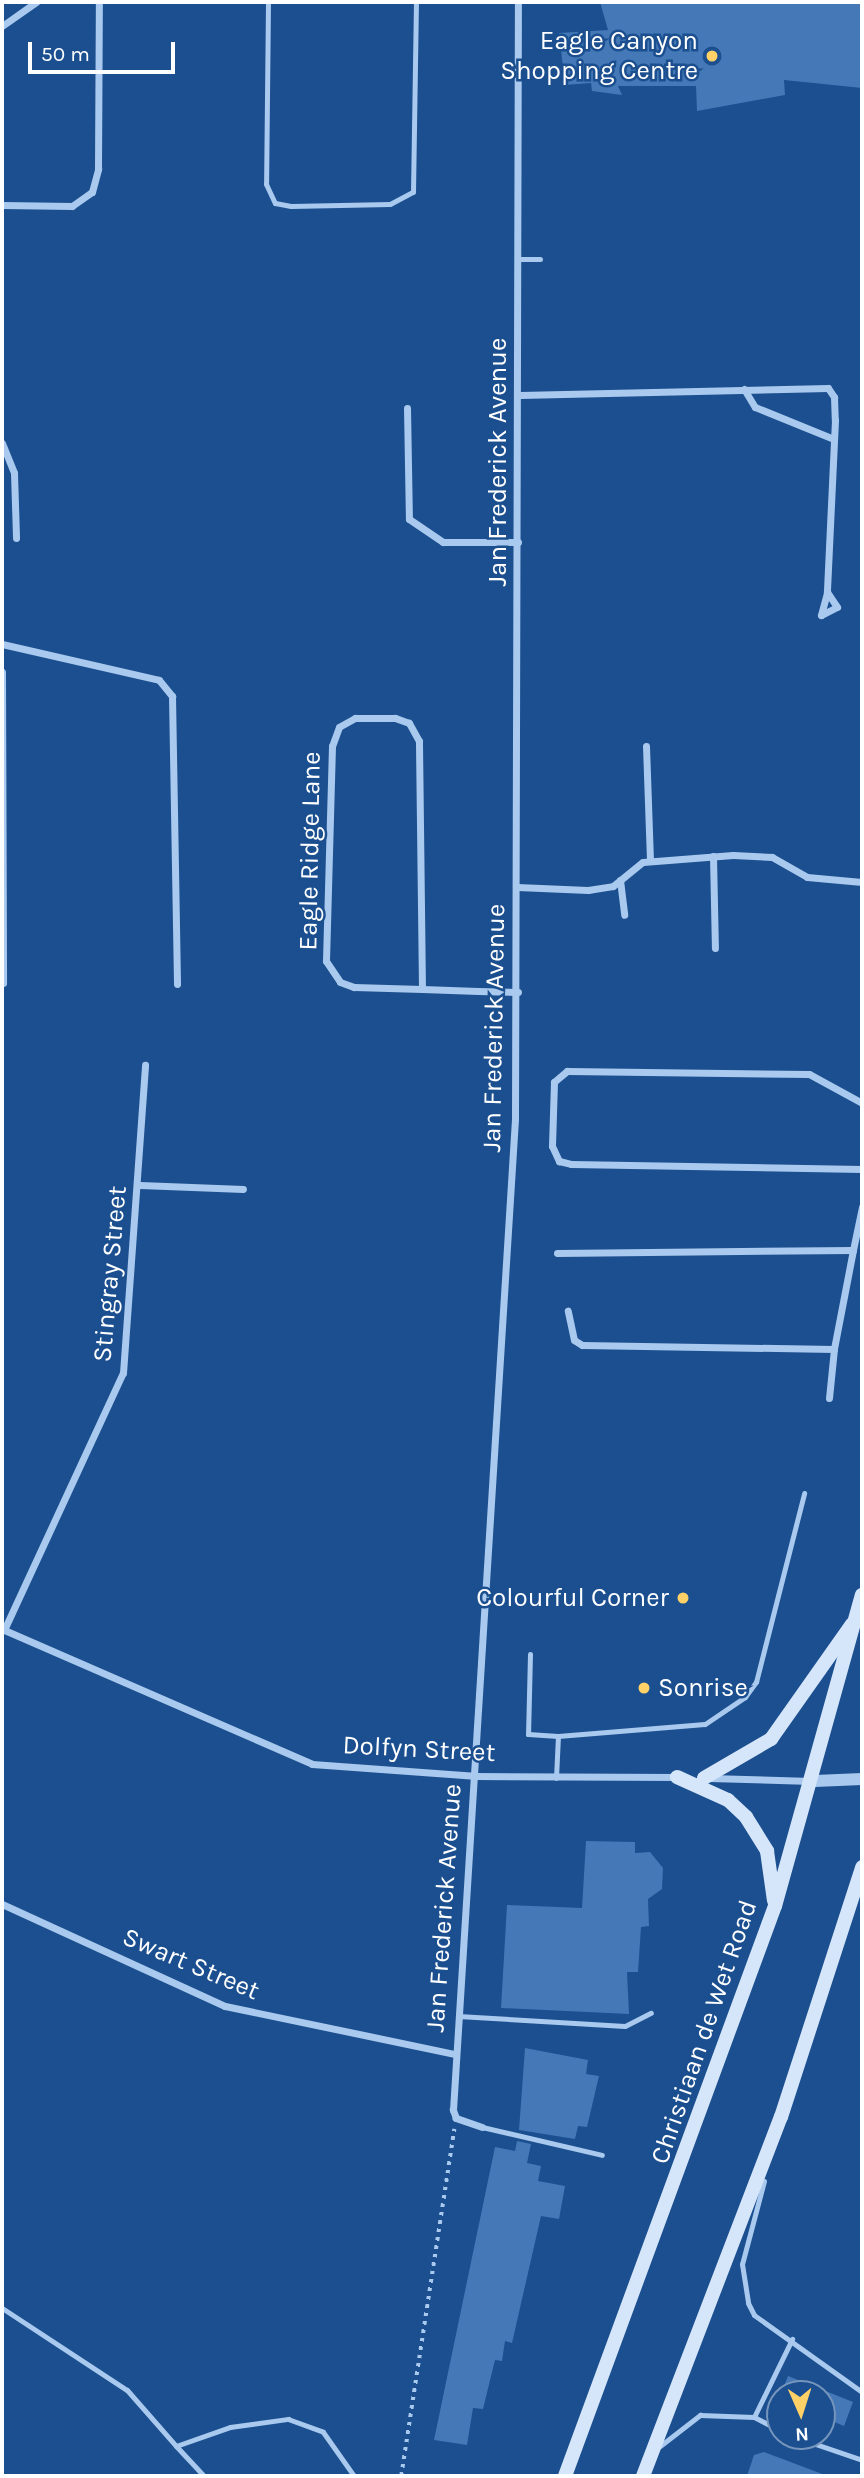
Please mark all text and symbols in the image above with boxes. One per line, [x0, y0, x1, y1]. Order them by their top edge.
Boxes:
place label: Eagle Canyon Shopping Centre [500, 25, 698, 86]
scale bar [32, 28, 178, 72]
text: 50 m [41, 42, 90, 66]
marker: Eagle Canyon Shopping Centre [704, 48, 720, 64]
street label: Jan Frederick Avenue [482, 338, 514, 586]
street label: Eagle Ridge Lane [293, 751, 327, 951]
street label: Jan Frederick Avenue [476, 903, 512, 1153]
street label: Stingray Street [87, 1184, 133, 1364]
place label: Colourful Corner [476, 1582, 669, 1614]
marker: Colourful Corner [675, 1590, 691, 1606]
place label: Sonrise [658, 1672, 748, 1704]
marker: Sonrise [636, 1680, 652, 1696]
street label: Dolfyn Street [342, 1729, 496, 1769]
street label: Jan Frederick Avenue [420, 1783, 468, 2033]
street label: Christiaan de Wet Road [644, 1896, 764, 2168]
street label: Swart Street [118, 1921, 264, 2007]
north arrow [766, 2380, 836, 2450]
text: N [795, 2423, 809, 2445]

